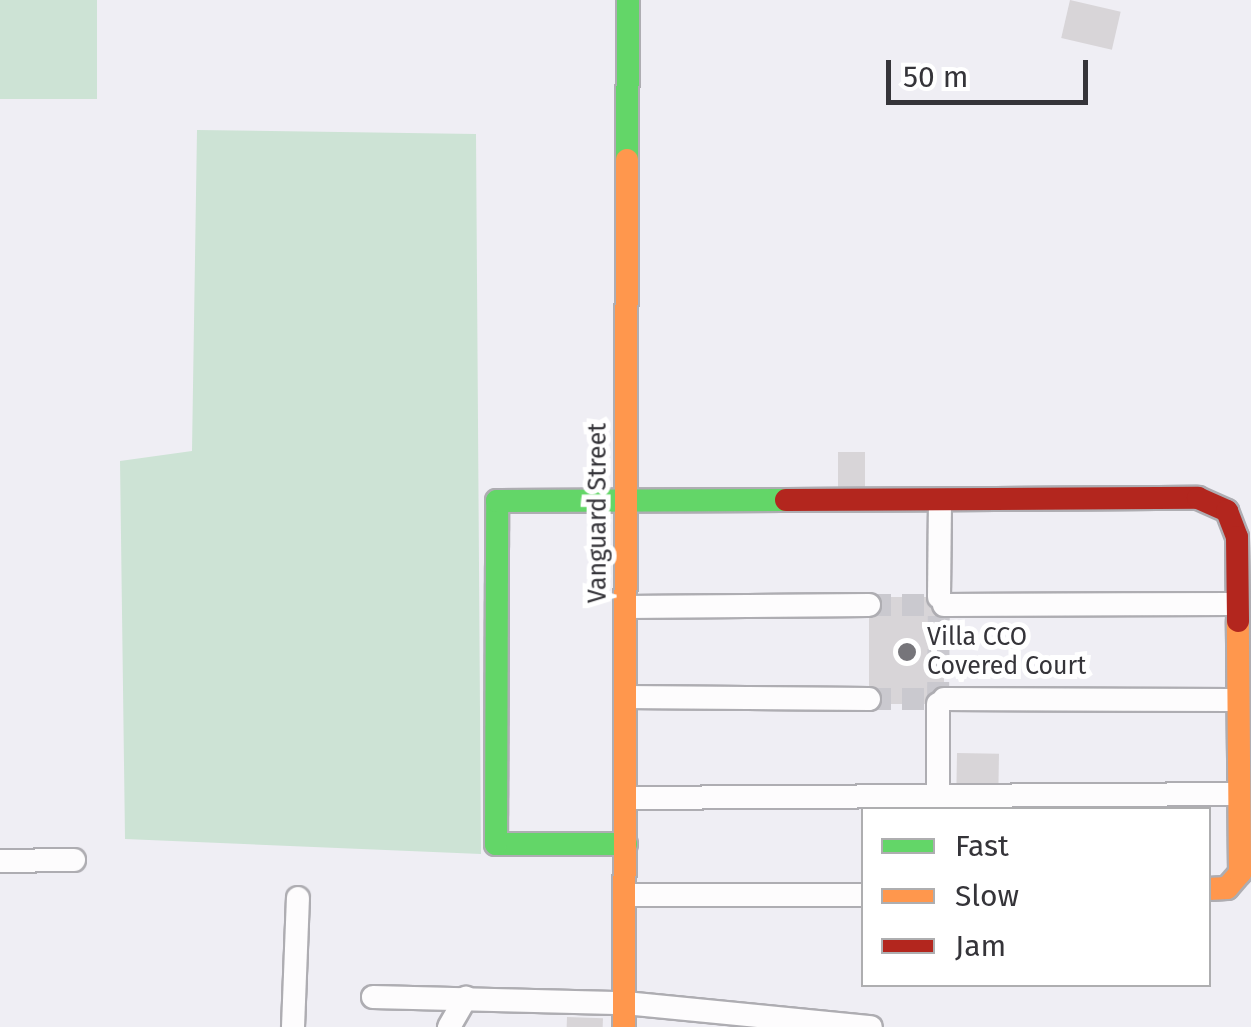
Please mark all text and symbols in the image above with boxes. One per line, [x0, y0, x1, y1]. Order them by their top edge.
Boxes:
scale bar [891, 40, 1094, 102]
text: 50 m [903, 59, 968, 95]
street label: Vanguard Street [583, 423, 613, 603]
place label: Villa CCO Covered Court [927, 623, 1086, 682]
marker: Villa CCO Covered Court [896, 641, 918, 663]
legend [861, 807, 1211, 987]
text: Fast [955, 828, 1009, 864]
text: Slow [955, 878, 1019, 914]
text: Jam [955, 928, 1006, 964]

